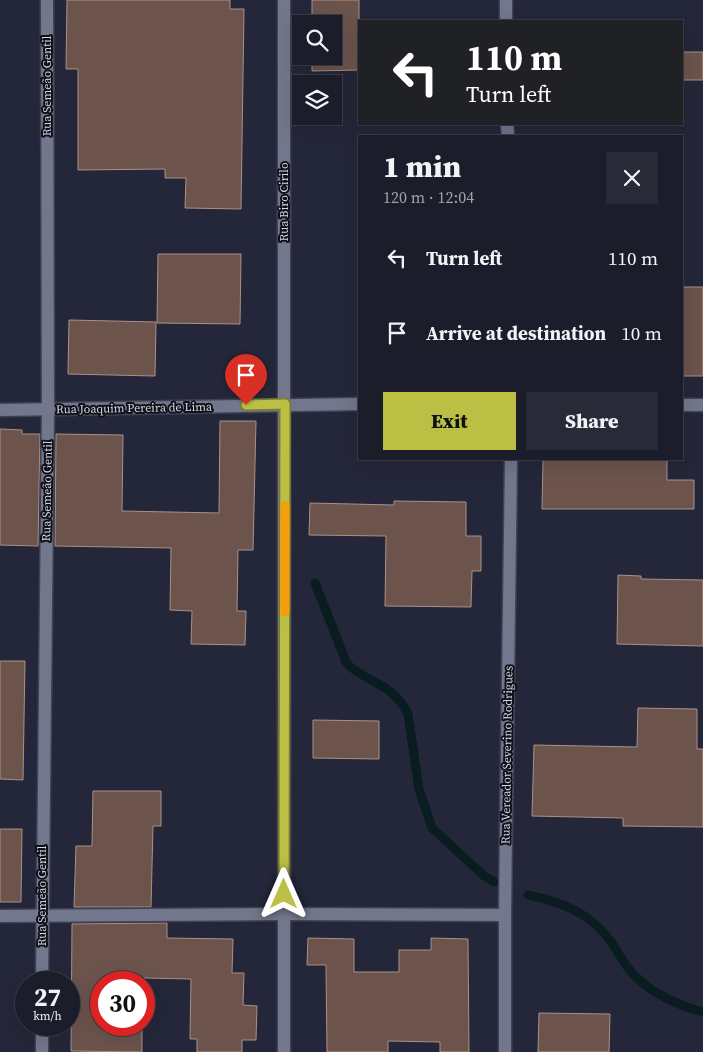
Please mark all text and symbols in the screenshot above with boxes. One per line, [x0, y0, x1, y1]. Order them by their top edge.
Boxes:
map controls [292, 15, 342, 125]
button: search [292, 15, 342, 65]
text: 110 m [466, 34, 562, 82]
street label: Rua Semeão Gentil [39, 35, 55, 136]
icon: left [383, 40, 448, 105]
button: layers [292, 75, 342, 125]
text: Turn left [466, 79, 551, 109]
text: 1 min [383, 146, 461, 187]
button: close [606, 152, 658, 204]
street label: Rua Biro Cirilo [276, 162, 292, 242]
text: 120 m · 12:04 [383, 186, 474, 208]
icon: left [383, 244, 411, 272]
text: Turn left [426, 245, 502, 271]
text: 110 m [608, 245, 658, 271]
icon: arrive [383, 319, 411, 347]
text: Arrive at destination [426, 320, 606, 346]
text: 10 m [621, 320, 662, 346]
pin [225, 354, 267, 405]
icon: arrive [232, 361, 260, 389]
button: Exit [383, 392, 516, 450]
button: Share [526, 392, 658, 450]
street label: Rua Joaquim Pereira de Lima [56, 399, 213, 417]
street label: Rua Semeão Gentil [38, 440, 56, 541]
street label: Rua Vereador Severino Rodrigues [497, 666, 517, 844]
street label: Rua Semeão Gentil [34, 845, 50, 946]
position arrow [257, 867, 309, 919]
speed limit sign: 30 [90, 971, 155, 1036]
text: 27 [34, 980, 61, 1014]
text: km/h [33, 1008, 62, 1024]

